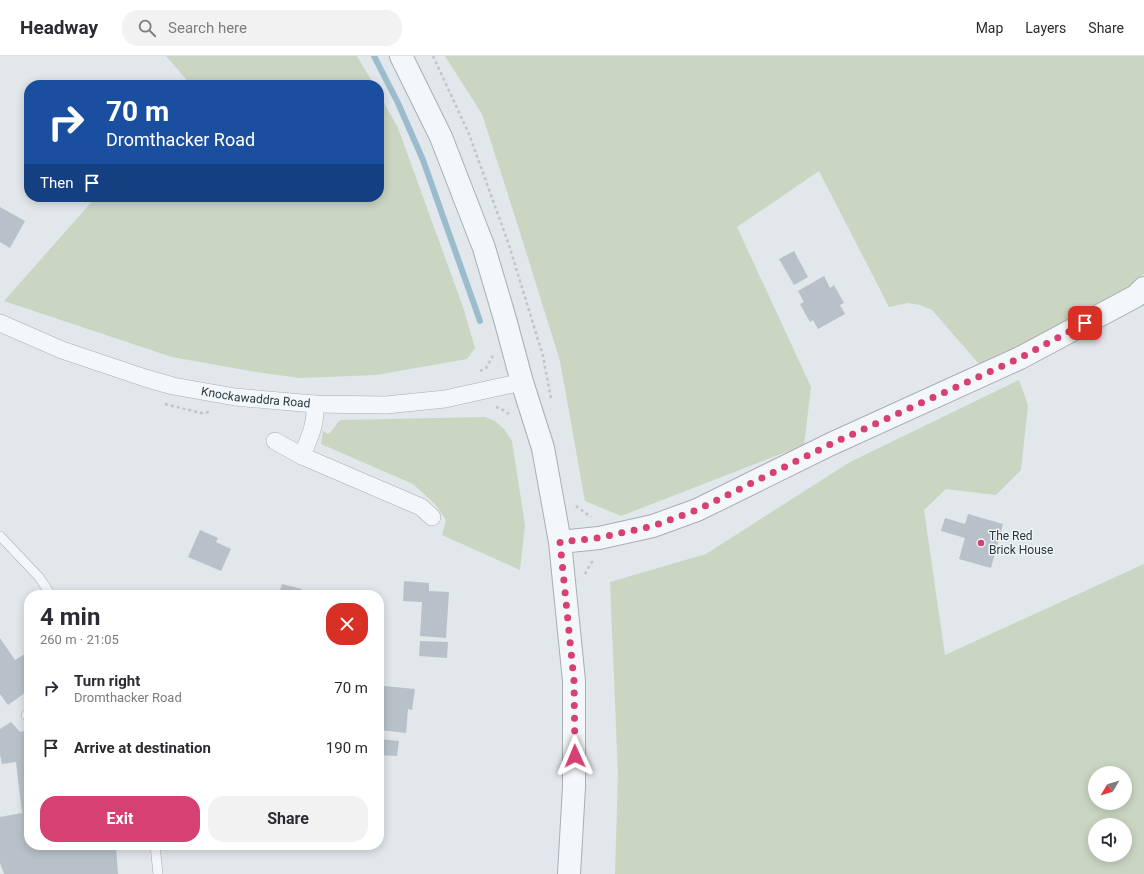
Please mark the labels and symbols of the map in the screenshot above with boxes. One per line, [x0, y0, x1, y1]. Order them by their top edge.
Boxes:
pin [1068, 306, 1102, 340]
street label: Knockawaddra Road [200, 384, 311, 411]
place label: The Red Brick House [989, 529, 1053, 557]
marker: The Red Brick House [976, 538, 986, 548]
position arrow [554, 735, 596, 777]
north arrow [1088, 766, 1132, 810]

